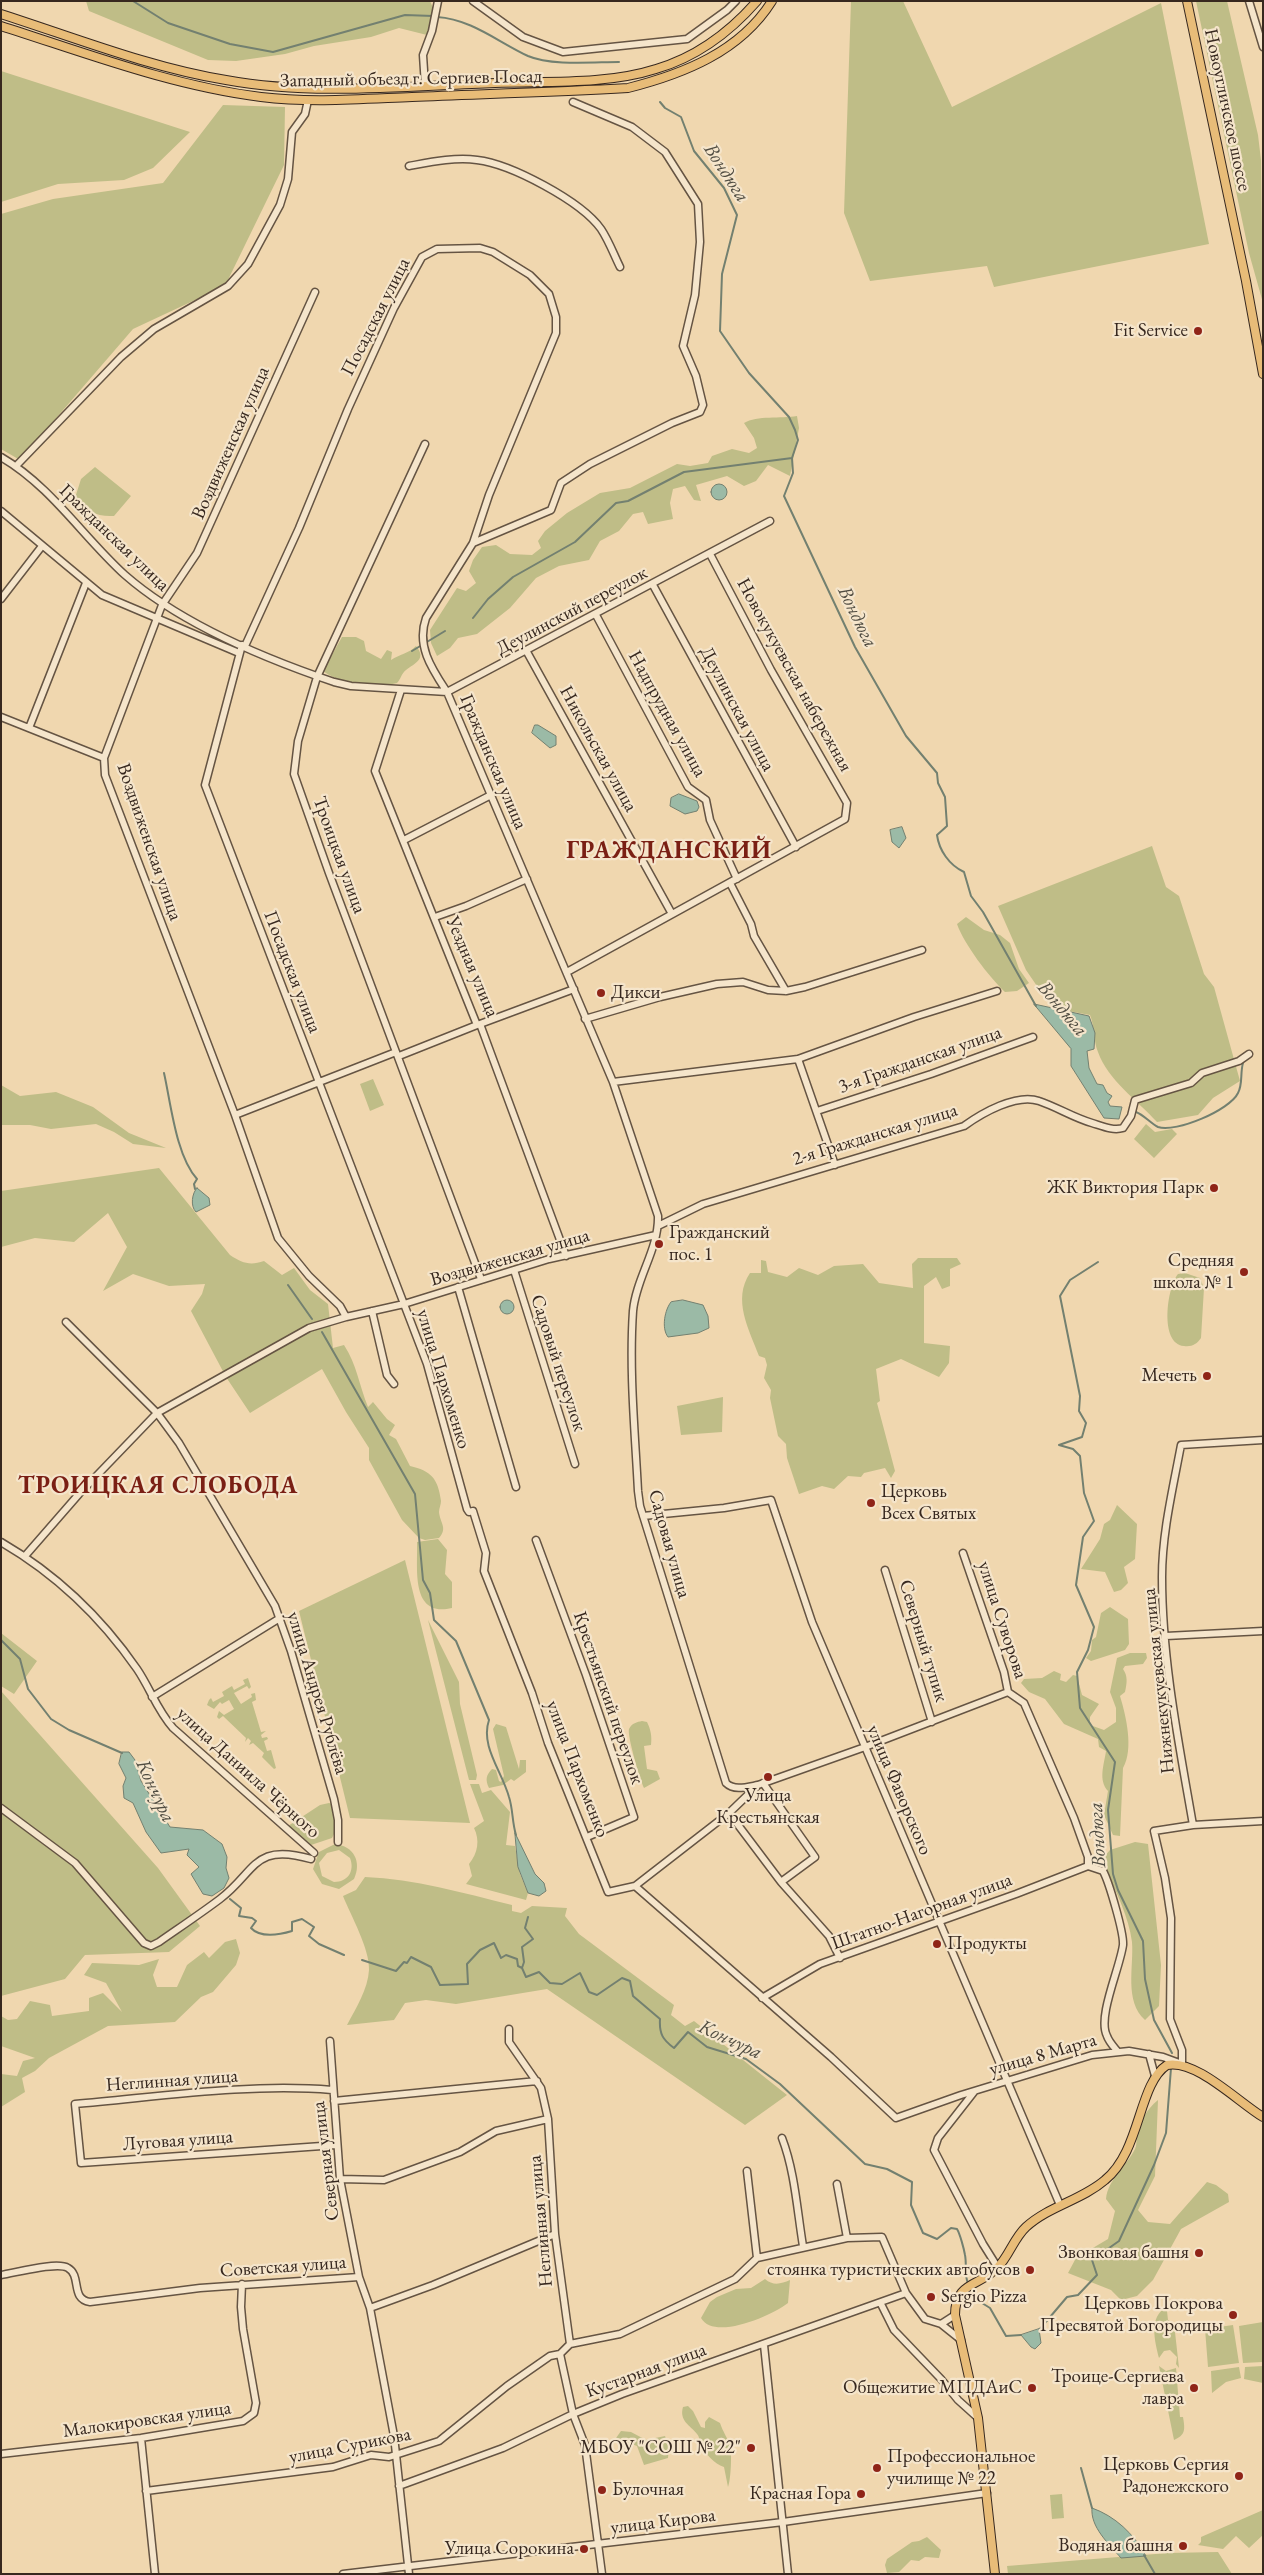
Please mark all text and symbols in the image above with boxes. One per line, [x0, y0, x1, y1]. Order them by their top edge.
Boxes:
street label: Новоугличское шоссе [1199, 27, 1255, 193]
street label: Западный объезд г. Сергиев Посад [280, 65, 542, 93]
water label: Вондюга [698, 139, 754, 207]
street label: Посадская улица [336, 254, 416, 380]
place label: Fit Service [1114, 320, 1188, 342]
marker: Fit Service [1192, 325, 1204, 337]
street label: Воздвиженская улица [187, 363, 275, 523]
street label: Гражданская улица [54, 480, 174, 596]
street label: Деулинский переулок [493, 562, 651, 660]
street label: Новокукуевская набережная [731, 574, 857, 776]
water label: Вондюга [832, 582, 882, 652]
street label: Деулинская улица [694, 643, 780, 775]
street label: Надпрудная улица [623, 647, 711, 781]
street label: Никольская улица [554, 682, 642, 816]
street label: Гражданская улица [454, 691, 532, 833]
street label: Воздвиженская улица [111, 760, 187, 924]
street label: Троицкая улица [307, 793, 371, 917]
district label: ГРАЖДАНСКИЙ [565, 837, 773, 865]
street label: Посадская улица [258, 908, 326, 1036]
street label: Уездная улица [441, 913, 503, 1021]
water label: Вондюга [1032, 976, 1092, 1042]
place label: Дикси [611, 982, 661, 1004]
marker: Дикси [595, 987, 607, 999]
street label: 3-я Гражданская улица [835, 1021, 1005, 1099]
street label: 2-я Гражданская улица [790, 1099, 960, 1171]
place label: ЖК Виктория Парк [1047, 1177, 1204, 1199]
marker: ЖК Виктория Парк [1208, 1182, 1220, 1194]
place label: Гражданский пос. 1 [669, 1222, 770, 1266]
street label: Воздвиженская улица [428, 1224, 592, 1292]
marker: Гражданский пос. 1 [653, 1238, 665, 1250]
place label: Средняя школа № 1 [1153, 1250, 1234, 1294]
marker: Средняя школа № 1 [1238, 1266, 1250, 1278]
street label: Садовый переулок [525, 1292, 591, 1434]
street label: улица Пархоменко [411, 1306, 475, 1452]
place label: Мечеть [1141, 1365, 1197, 1387]
marker: Мечеть [1201, 1370, 1213, 1382]
district label: ТРОИЦКАЯ СЛОБОДА [16, 1472, 300, 1500]
place label: Церковь Всех Святых [881, 1481, 976, 1525]
street label: Садовая улица [643, 1487, 695, 1601]
marker: Церковь Всех Святых [865, 1497, 877, 1509]
street label: улица Суворова [972, 1558, 1032, 1682]
street label: Северный тупик [894, 1577, 952, 1705]
street label: Нижнекукуевская улица [1138, 1587, 1180, 1775]
street label: улица Андрея Рублёва [281, 1609, 353, 1777]
street label: Крестьянский переулок [568, 1609, 648, 1787]
street label: улица Пархоменко [540, 1697, 614, 1841]
street label: улица Даниила Чёрного [172, 1703, 324, 1843]
street label: улица Фаворского [861, 1721, 937, 1859]
water label: Кончура [130, 1756, 180, 1826]
marker: Улица Крестьянская [762, 1771, 774, 1783]
place label: Улица Крестьянская [716, 1785, 820, 1829]
water label: Вондюга [1084, 1802, 1112, 1868]
street label: Штатно-Нагорная улица [829, 1869, 1015, 1955]
place label: Продукты [947, 1933, 1027, 1955]
marker: Продукты [931, 1938, 943, 1950]
water label: Кончура [695, 2015, 765, 2065]
street label: улица 8 Марта [987, 2029, 1099, 2081]
street label: Неглинная улица [105, 2065, 239, 2097]
street label: Северная улица [307, 2100, 345, 2222]
street label: Луговая улица [122, 2126, 234, 2156]
street label: Неглинная улица [524, 2154, 558, 2288]
place label: Звонковая башня [1058, 2242, 1189, 2264]
marker: Звонковая башня [1193, 2247, 1205, 2259]
street label: Советская улица [219, 2251, 347, 2283]
place label: стоянка туристических автобусов [767, 2259, 1020, 2281]
marker: стоянка туристических автобусов [1024, 2264, 1036, 2276]
place label: Sergio Pizza [941, 2286, 1027, 2308]
marker: Sergio Pizza [925, 2291, 937, 2303]
place label: Церковь Покрова Пресвятой Богородицы [1040, 2293, 1223, 2337]
marker: Церковь Покрова Пресвятой Богородицы [1227, 2309, 1239, 2321]
street label: Кустарная улица [583, 2339, 709, 2403]
place label: Троице-Сергиева лавра [1051, 2366, 1184, 2410]
place label: Общежитие МПДАиС [843, 2377, 1022, 2399]
marker: Общежитие МПДАиС [1026, 2382, 1038, 2394]
marker: Троице-Сергиева лавра [1188, 2382, 1200, 2394]
street label: Малокировская улица [61, 2397, 233, 2443]
street label: улица Сурикова [287, 2423, 413, 2469]
place label: МБОУ "СОШ № 22" [580, 2437, 741, 2459]
marker: МБОУ "СОШ № 22" [745, 2442, 757, 2454]
place label: Профессиональное училище № 22 [887, 2446, 1035, 2490]
place label: Церковь Сергия Радонежского [1103, 2454, 1229, 2498]
marker: Профессиональное училище № 22 [871, 2462, 883, 2474]
marker: Церковь Сергия Радонежского [1233, 2470, 1245, 2482]
place label: Булочная [612, 2479, 684, 2501]
place label: Красная Гора [750, 2483, 851, 2505]
marker: Булочная [596, 2484, 608, 2496]
marker: Красная Гора [855, 2488, 867, 2500]
street label: улица Кирова [609, 2504, 717, 2540]
place label: Водяная башня [1058, 2535, 1173, 2557]
place label: Улица Сорокина [445, 2538, 574, 2560]
marker: Водяная башня [1177, 2540, 1189, 2552]
marker: Улица Сорокина [578, 2543, 590, 2555]

